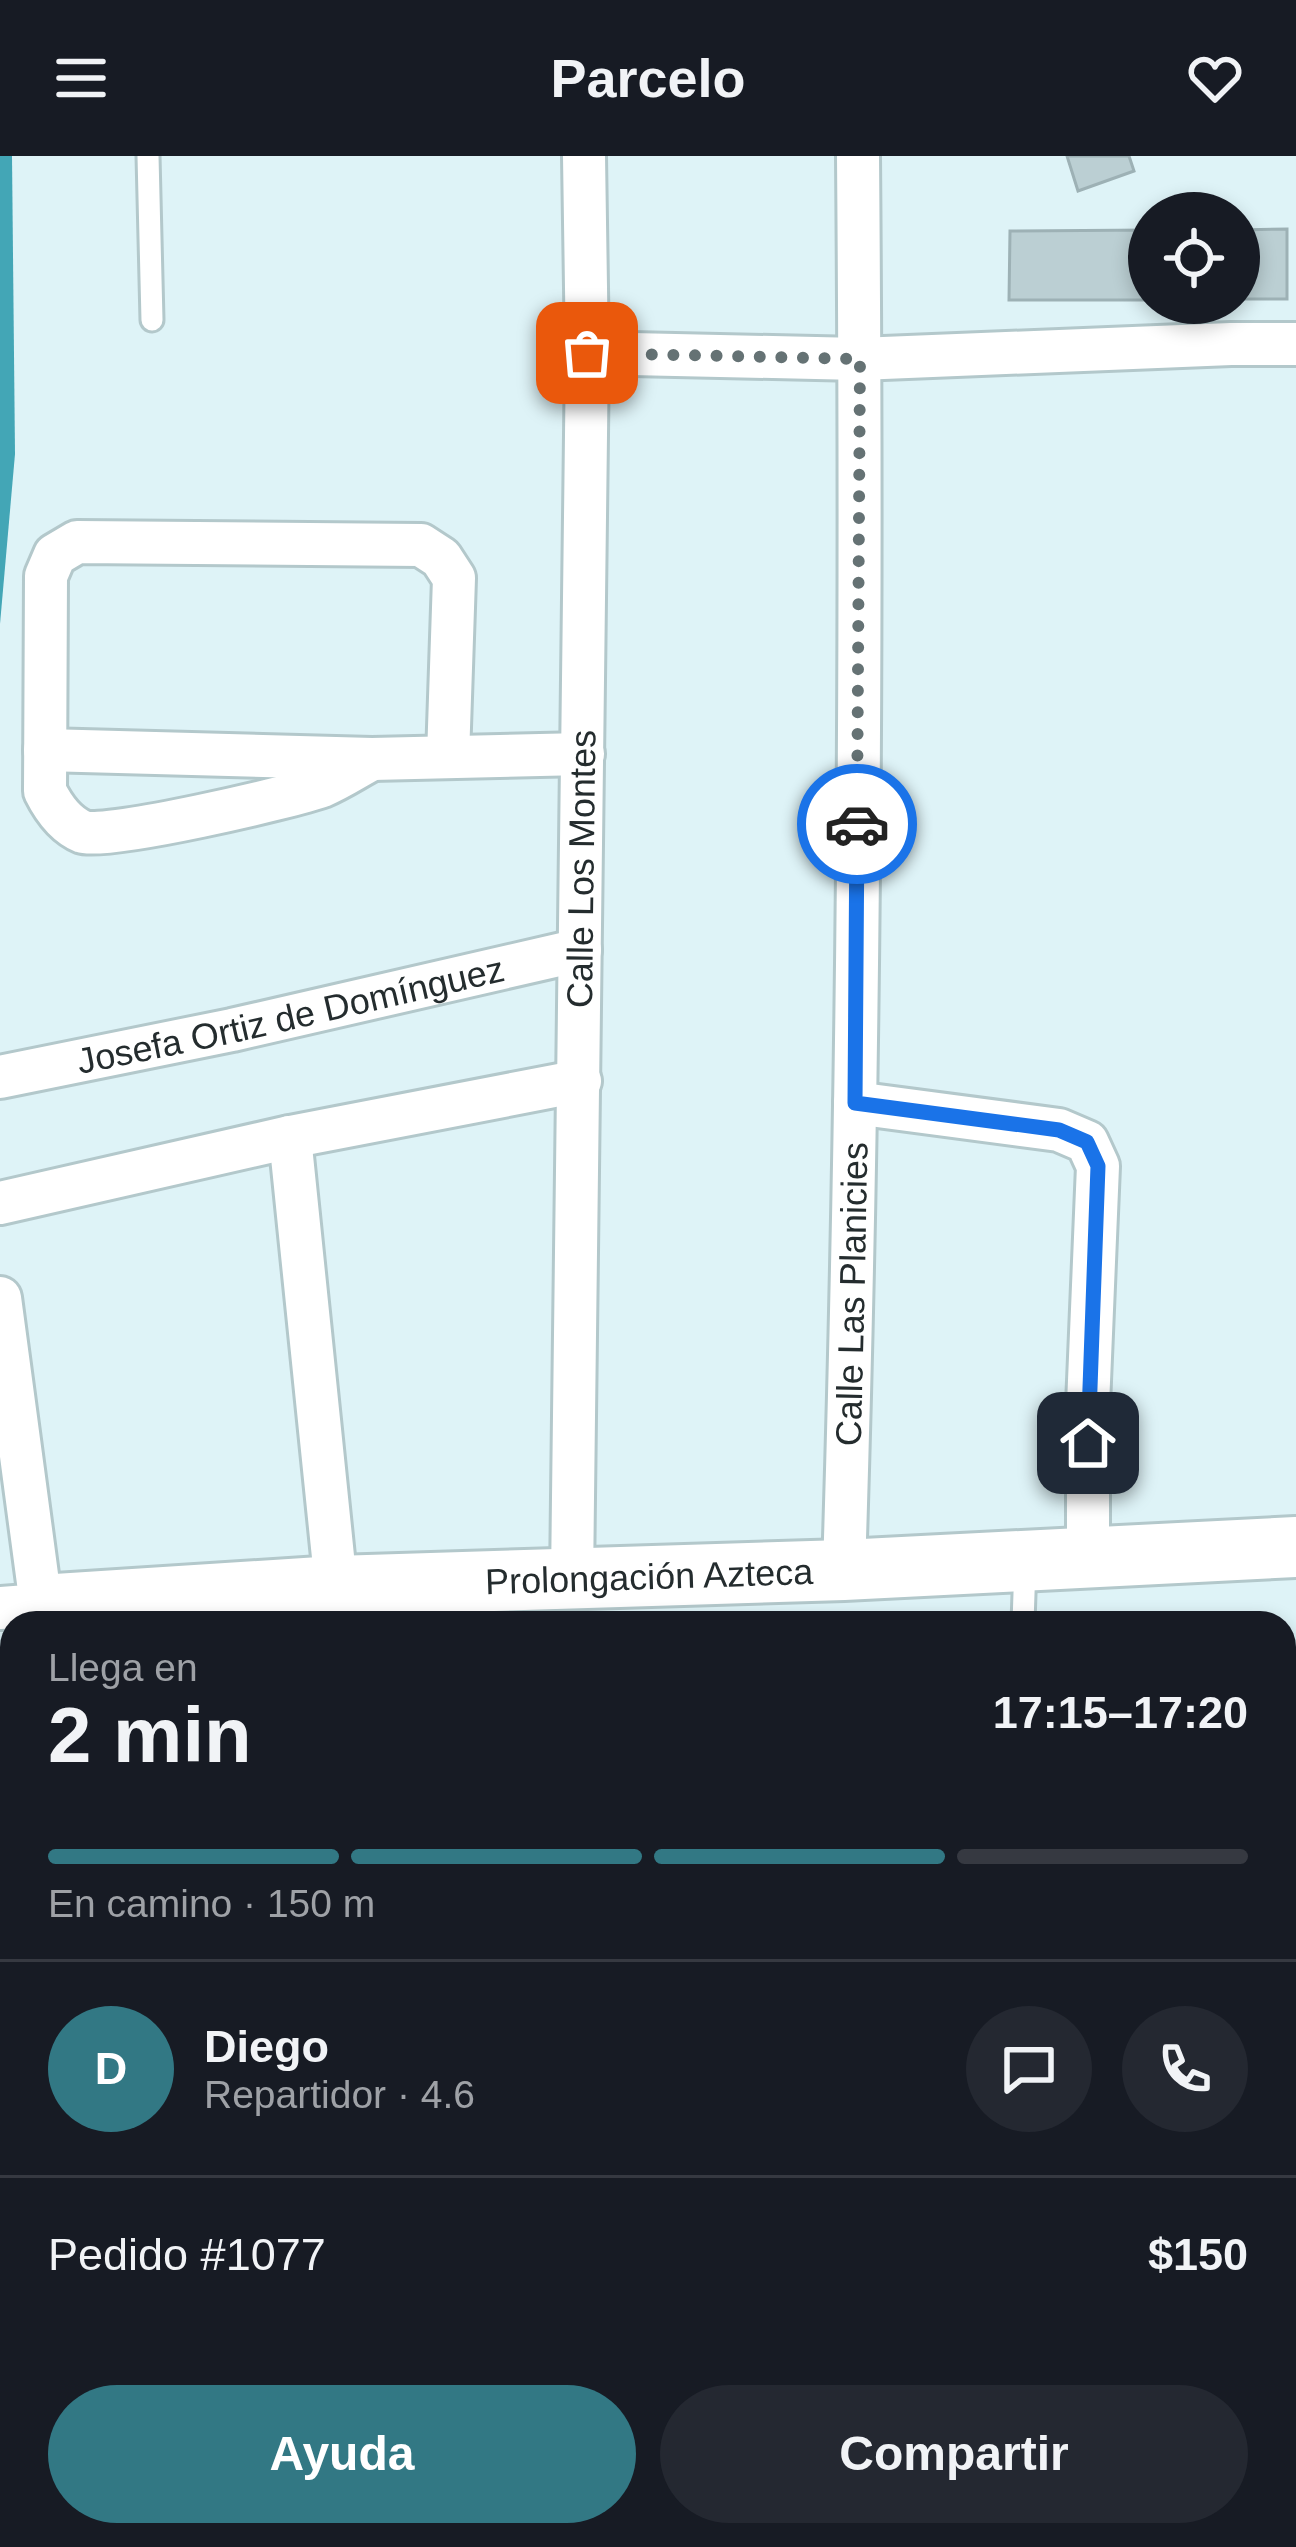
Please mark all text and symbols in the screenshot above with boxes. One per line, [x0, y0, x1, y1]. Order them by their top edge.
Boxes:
icon: menu [48, 45, 114, 111]
icon: heart [1182, 45, 1248, 111]
text: Parcelo [550, 48, 746, 108]
map controls [1128, 192, 1260, 324]
button: locate [1128, 192, 1260, 324]
pin [536, 302, 638, 404]
icon: bag [554, 320, 620, 386]
street label: Calle Los Montes [559, 730, 603, 1008]
courier [797, 764, 917, 884]
icon: car [824, 791, 890, 857]
street label: Josefa Ortiz de Domínguez [73, 948, 508, 1082]
street label: Calle Las Planicies [828, 1142, 875, 1447]
pin [1037, 1392, 1139, 1494]
icon: home [1055, 1410, 1121, 1476]
street label: Prolongación Azteca [484, 1551, 815, 1602]
text: Llega en [48, 1646, 198, 1689]
text: 17:15–17:20 [993, 1687, 1248, 1738]
text: 2 min [48, 1691, 252, 1779]
text: En camino · 150 m [48, 1882, 375, 1925]
button: chat [966, 2006, 1092, 2132]
button: phone [1122, 2006, 1248, 2132]
text: Diego [204, 2021, 329, 2072]
text: D [95, 2043, 127, 2094]
text: Repartidor · 4.6 [204, 2073, 475, 2116]
text: Pedido #1077 [48, 2229, 326, 2280]
text: $150 [1148, 2229, 1248, 2280]
button: Ayuda [48, 2385, 636, 2523]
button: Compartir [660, 2385, 1248, 2523]

